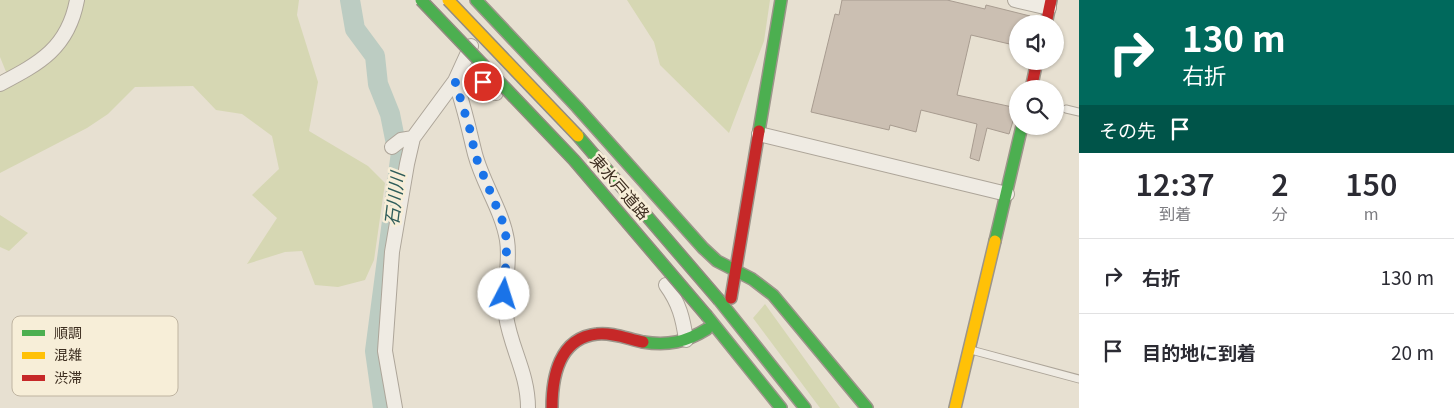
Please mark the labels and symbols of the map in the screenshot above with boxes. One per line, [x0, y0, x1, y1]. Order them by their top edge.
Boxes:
pin [462, 61, 504, 103]
street label: 東水戸道路 [585, 148, 656, 224]
water label: 石川川 [377, 168, 409, 227]
position arrow [477, 267, 529, 319]
legend [12, 316, 178, 396]
text: 順調 [54, 322, 82, 342]
text: 混雑 [54, 344, 82, 364]
text: 渋滞 [54, 367, 82, 387]

